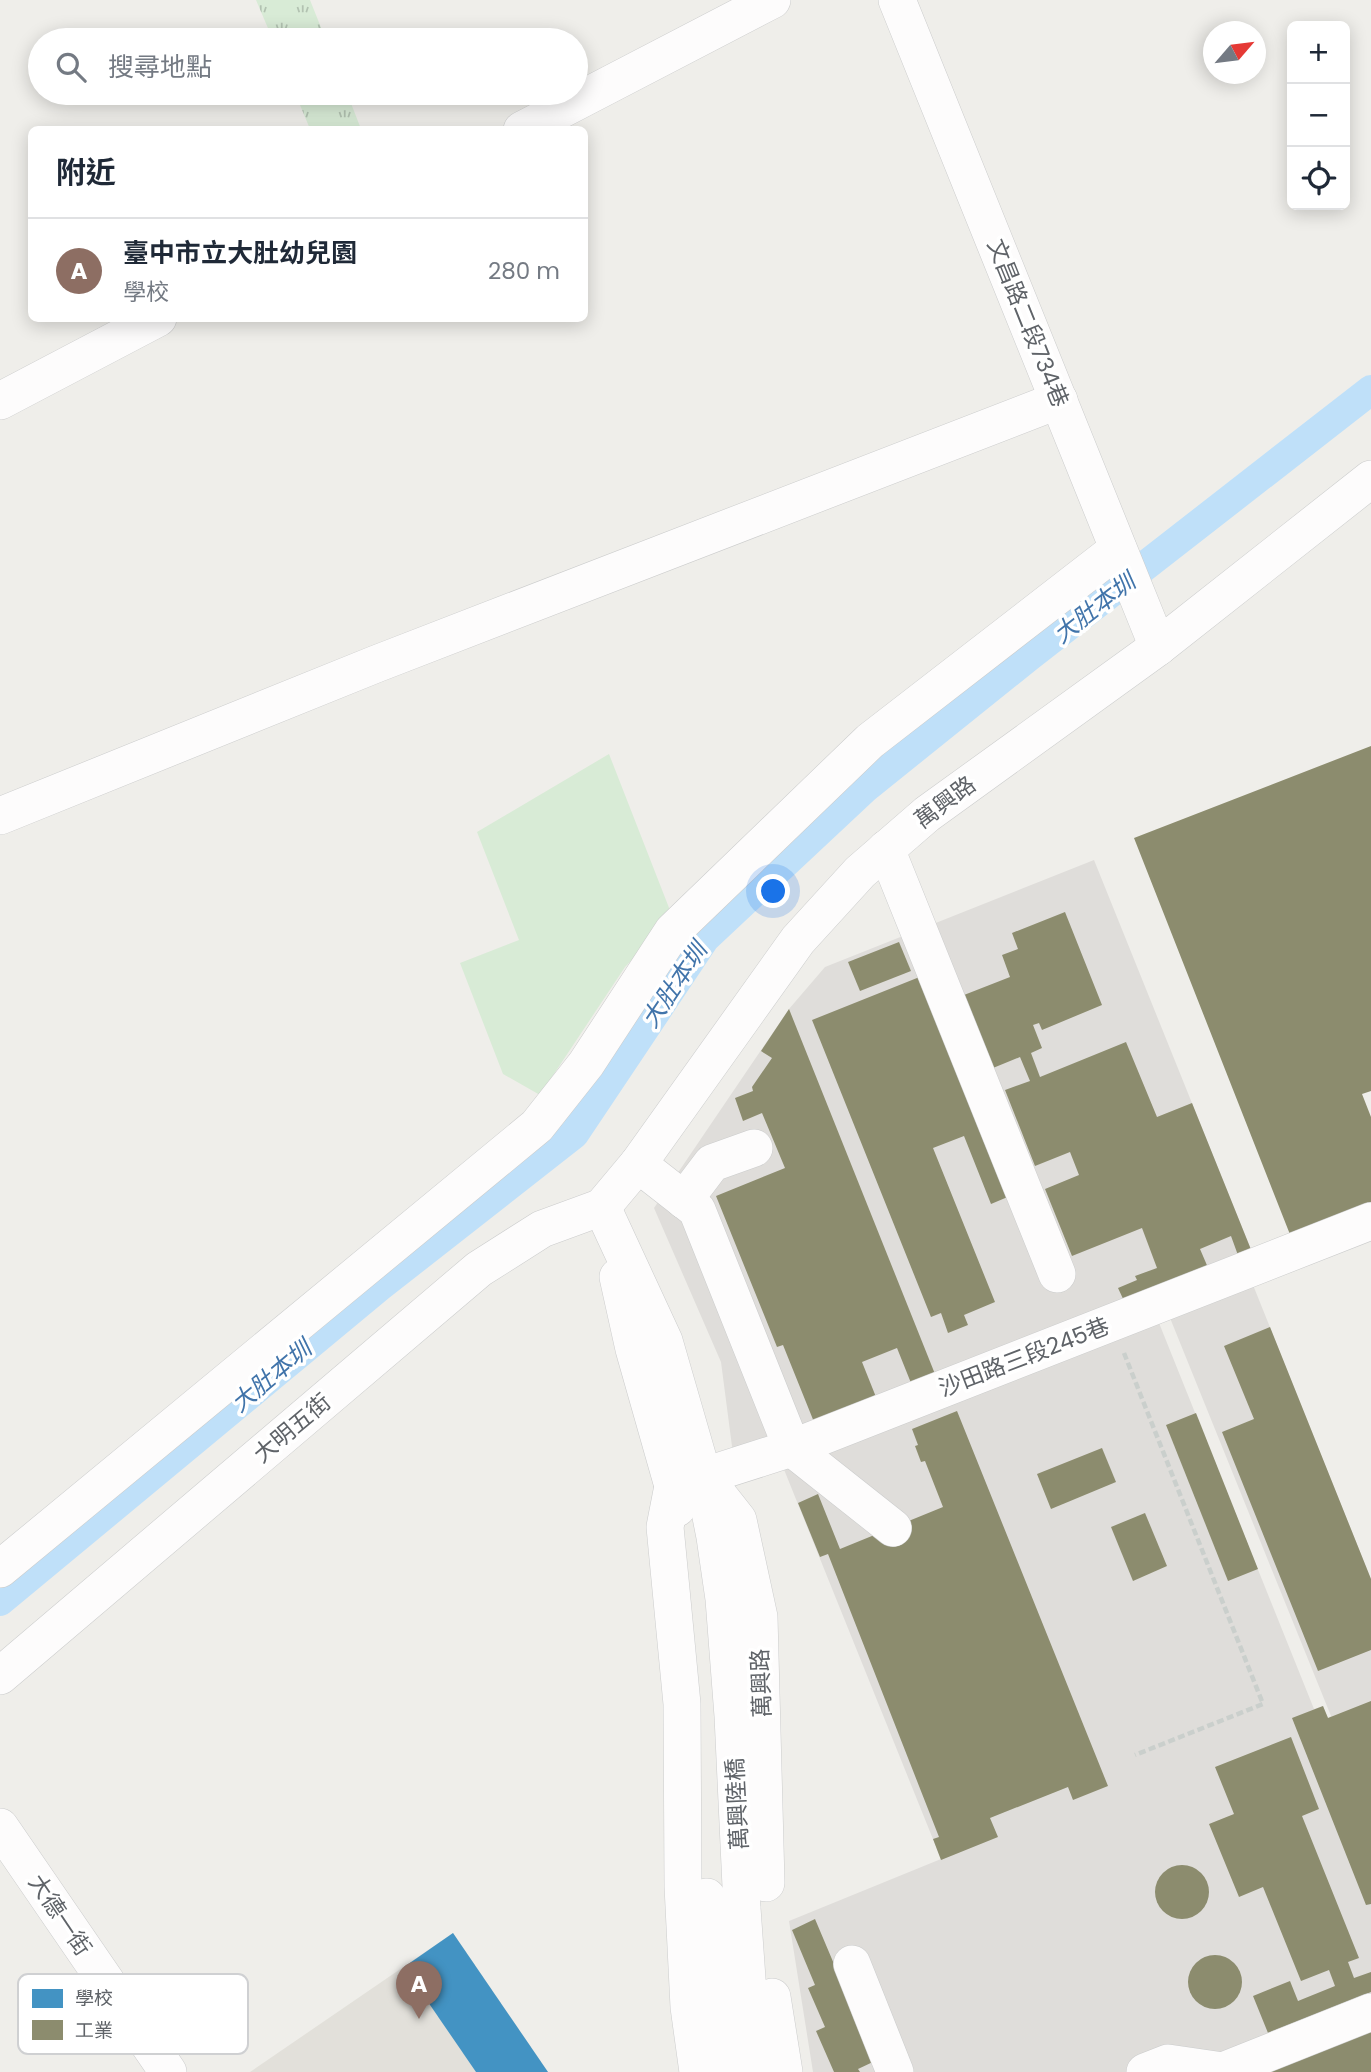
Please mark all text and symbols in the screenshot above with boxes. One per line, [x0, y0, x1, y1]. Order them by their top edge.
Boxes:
north arrow [1203, 21, 1266, 84]
map controls [1287, 21, 1350, 210]
button: + [1287, 21, 1350, 84]
search box [28, 28, 588, 105]
icon: search [52, 48, 90, 86]
text: 搜尋地點 [108, 49, 212, 85]
button: − [1287, 84, 1350, 147]
button: locate [1287, 147, 1350, 210]
text: 附近 [56, 151, 116, 194]
street label: 文昌路二段734巷 [980, 234, 1076, 412]
text: 臺中市立大肚幼兒園 [123, 235, 357, 271]
text: A [71, 255, 87, 287]
text: 280 m [488, 255, 560, 287]
text: 學校 [123, 276, 169, 308]
water label: 大肚本圳 [1046, 564, 1144, 651]
street label: 萬興路 [908, 768, 982, 836]
your location [756, 874, 790, 908]
water label: 大肚本圳 [633, 933, 716, 1034]
street label: 沙田路三段245巷 [934, 1310, 1114, 1404]
water label: 大肚本圳 [224, 1331, 321, 1419]
street label: 大明五街 [246, 1386, 338, 1470]
street label: 萬興路 [744, 1648, 778, 1718]
street label: 萬興陸橋 [719, 1757, 755, 1851]
street label: 大德一街 [21, 1868, 99, 1962]
pin: A [396, 1961, 442, 2019]
legend [18, 1974, 248, 2054]
text: 學校 [75, 1985, 113, 2012]
text: 工業 [75, 2017, 113, 2044]

